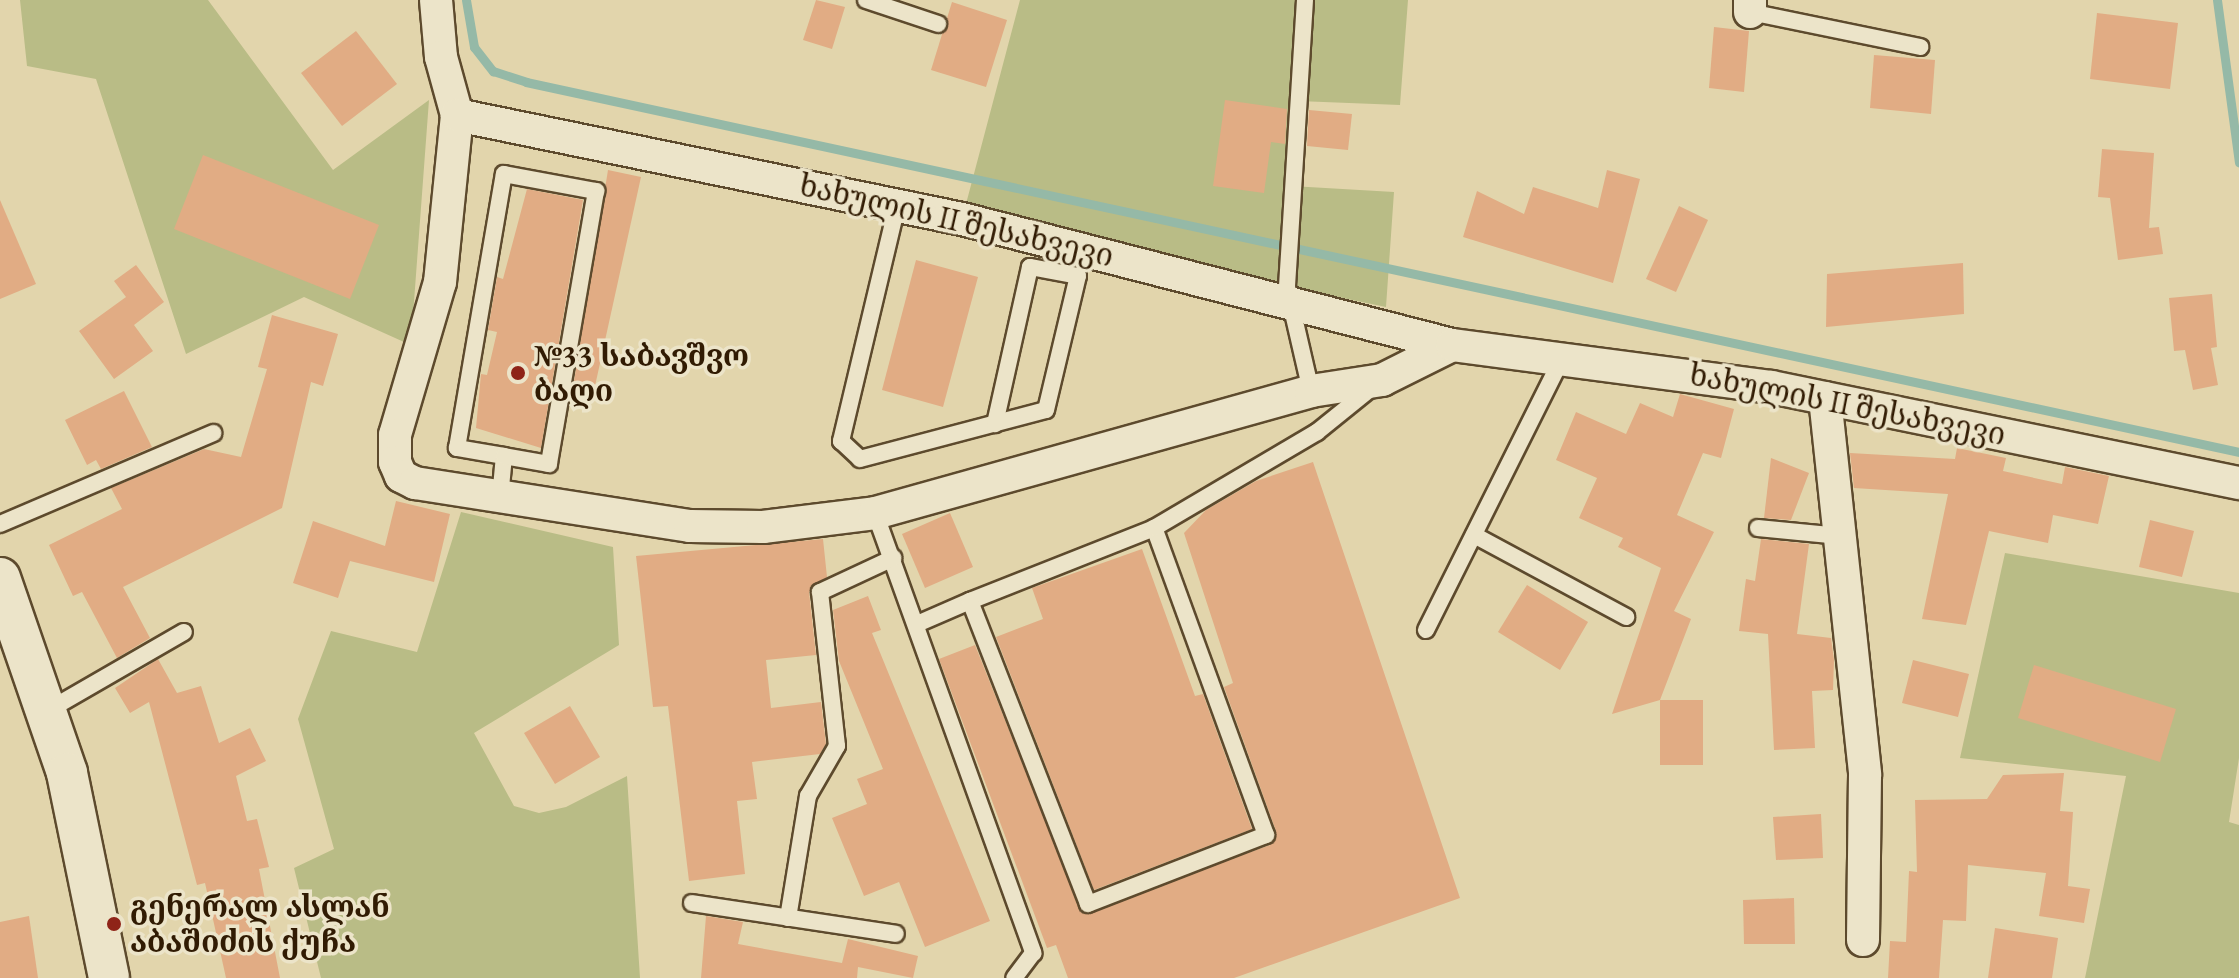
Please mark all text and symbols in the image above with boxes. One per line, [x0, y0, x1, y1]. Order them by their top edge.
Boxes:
street label: ხახულის II შესახვევი [795, 167, 1117, 275]
place label: №33 საბავშვო ბაღი [534, 338, 749, 408]
street label: ხახულის II შესახვევი [1686, 357, 2008, 453]
marker: №33 საბავშვო ბაღი [509, 364, 527, 382]
place label: გენერალ ასლან აბაშიძის ქუჩა [130, 889, 390, 960]
marker: გენერალ ასლან აბაშიძის ქუჩა [105, 915, 123, 933]

